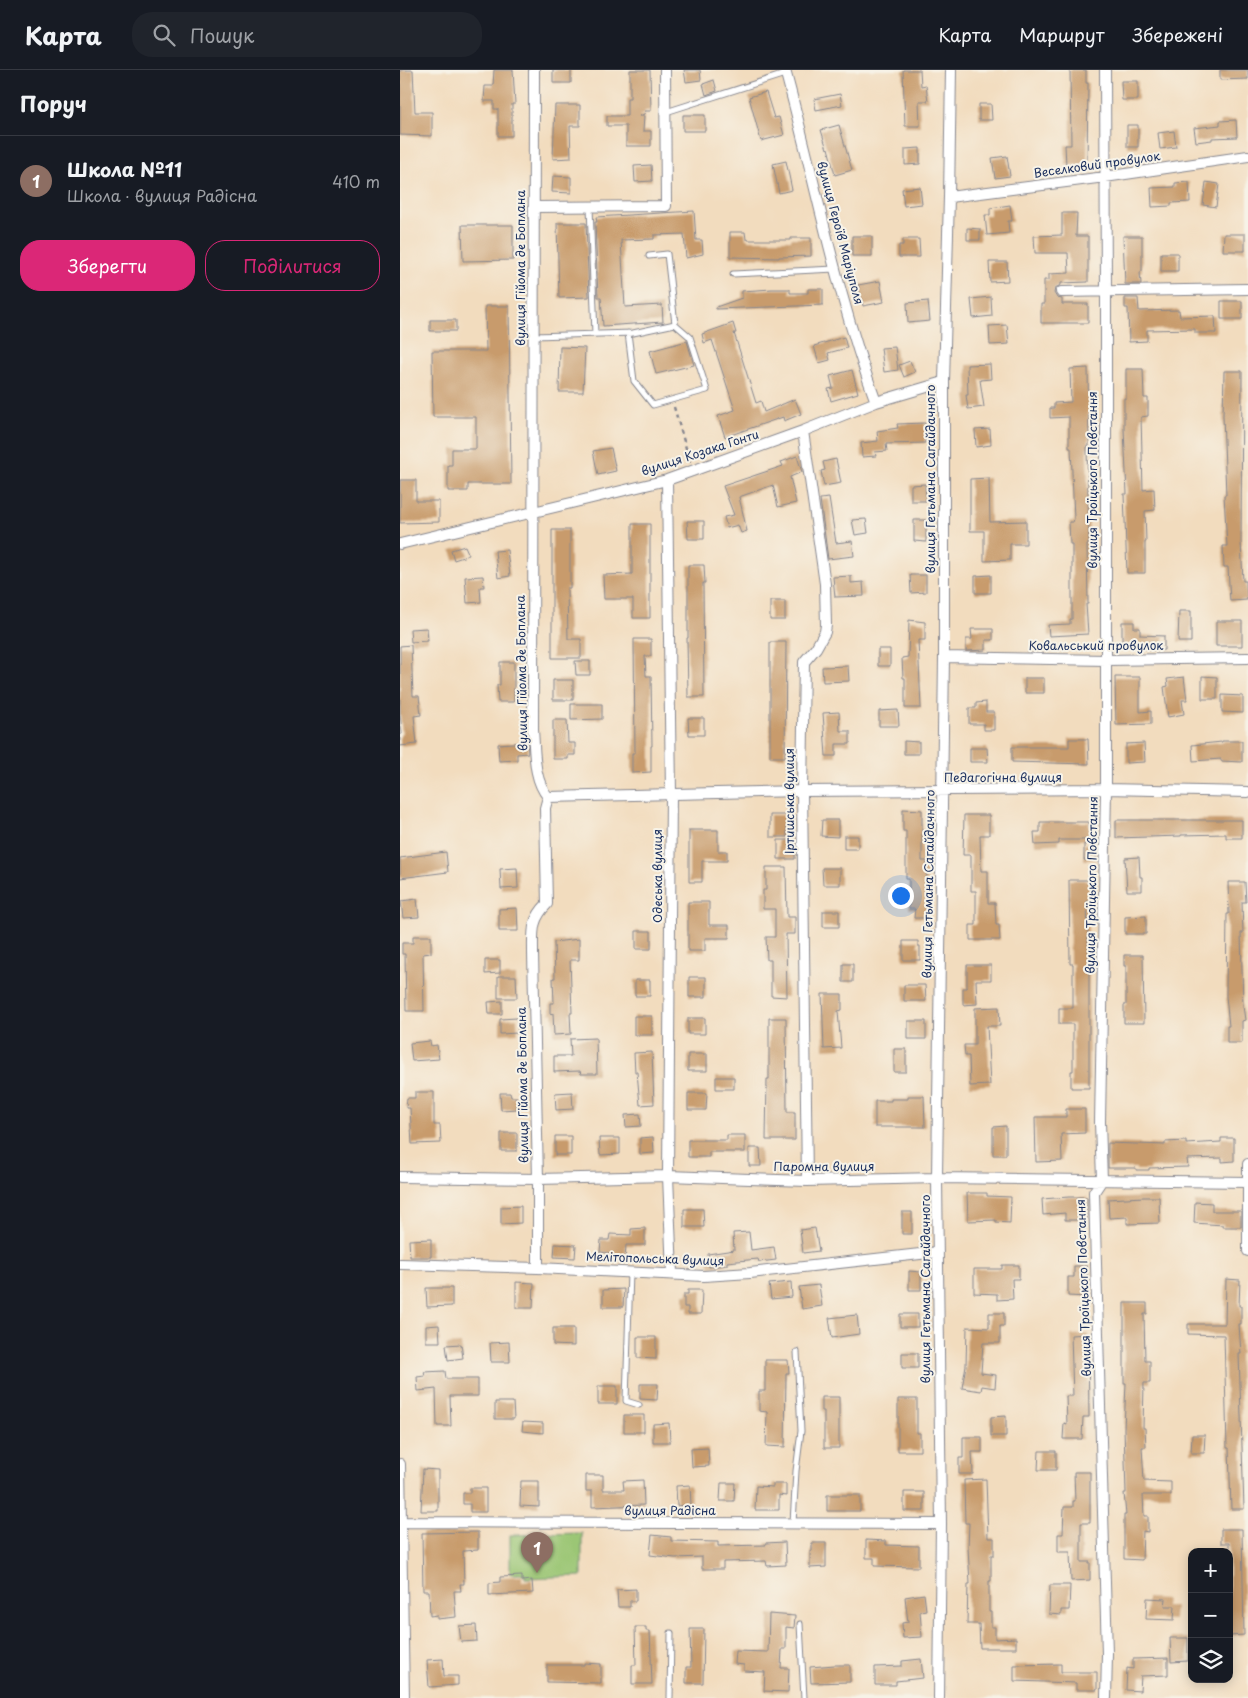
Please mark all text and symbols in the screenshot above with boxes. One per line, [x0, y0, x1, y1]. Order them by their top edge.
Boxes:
search box [132, 12, 482, 57]
text: Карта [25, 17, 102, 53]
icon: search [150, 21, 178, 49]
text: Пошук [190, 21, 254, 49]
text: Карта [938, 21, 991, 48]
text: Маршрут [1019, 21, 1104, 48]
text: Збережені [1132, 21, 1223, 48]
text: Поруч [20, 87, 87, 119]
street label: Веселковий провулок [1032, 146, 1162, 182]
text: Школа №11 [67, 155, 182, 183]
street label: вулиця Героїв Маріуполя [813, 159, 869, 306]
text: 1 [32, 169, 40, 193]
text: 410 m [332, 169, 380, 193]
text: Школа · вулиця Радісна [67, 183, 257, 207]
street label: вулиця Гійома де Боплана [511, 190, 529, 346]
button: Зберегти [20, 240, 195, 291]
button: Поділитися [205, 240, 380, 291]
street label: вулиця Гетьмана Сагайдачного [921, 384, 939, 573]
street label: вулиця Троїцького Повстання [1083, 391, 1101, 569]
street label: вулиця Козака Гонти [639, 425, 761, 480]
street label: вулиця Гійома де Боплана [511, 594, 531, 751]
street label: Ковальський провулок [1029, 636, 1164, 654]
street label: Іртишська вулиця [780, 748, 798, 854]
street label: Педагогічна вулиця [944, 768, 1062, 786]
street label: вулиця Гетьмана Сагайдачного [917, 789, 939, 979]
street label: вулиця Троїцького Повстання [1080, 796, 1102, 974]
street label: Одеська вулиця [648, 829, 666, 923]
your location [888, 883, 914, 909]
street label: вулиця Гійома де Боплана [512, 1006, 532, 1163]
street label: Паромна вулиця [774, 1157, 874, 1175]
street label: вулиця Гетьмана Сагайдачного [916, 1194, 934, 1383]
street label: вулиця Троїцького Повстання [1071, 1199, 1095, 1377]
street label: Мелітопольська вулиця [586, 1247, 725, 1269]
street label: вулиця Радісна [624, 1501, 716, 1519]
pin: 1 [521, 1532, 553, 1573]
map controls [1188, 1548, 1233, 1683]
button: + [1188, 1548, 1233, 1593]
button: − [1188, 1593, 1233, 1638]
button: layers [1188, 1638, 1233, 1683]

